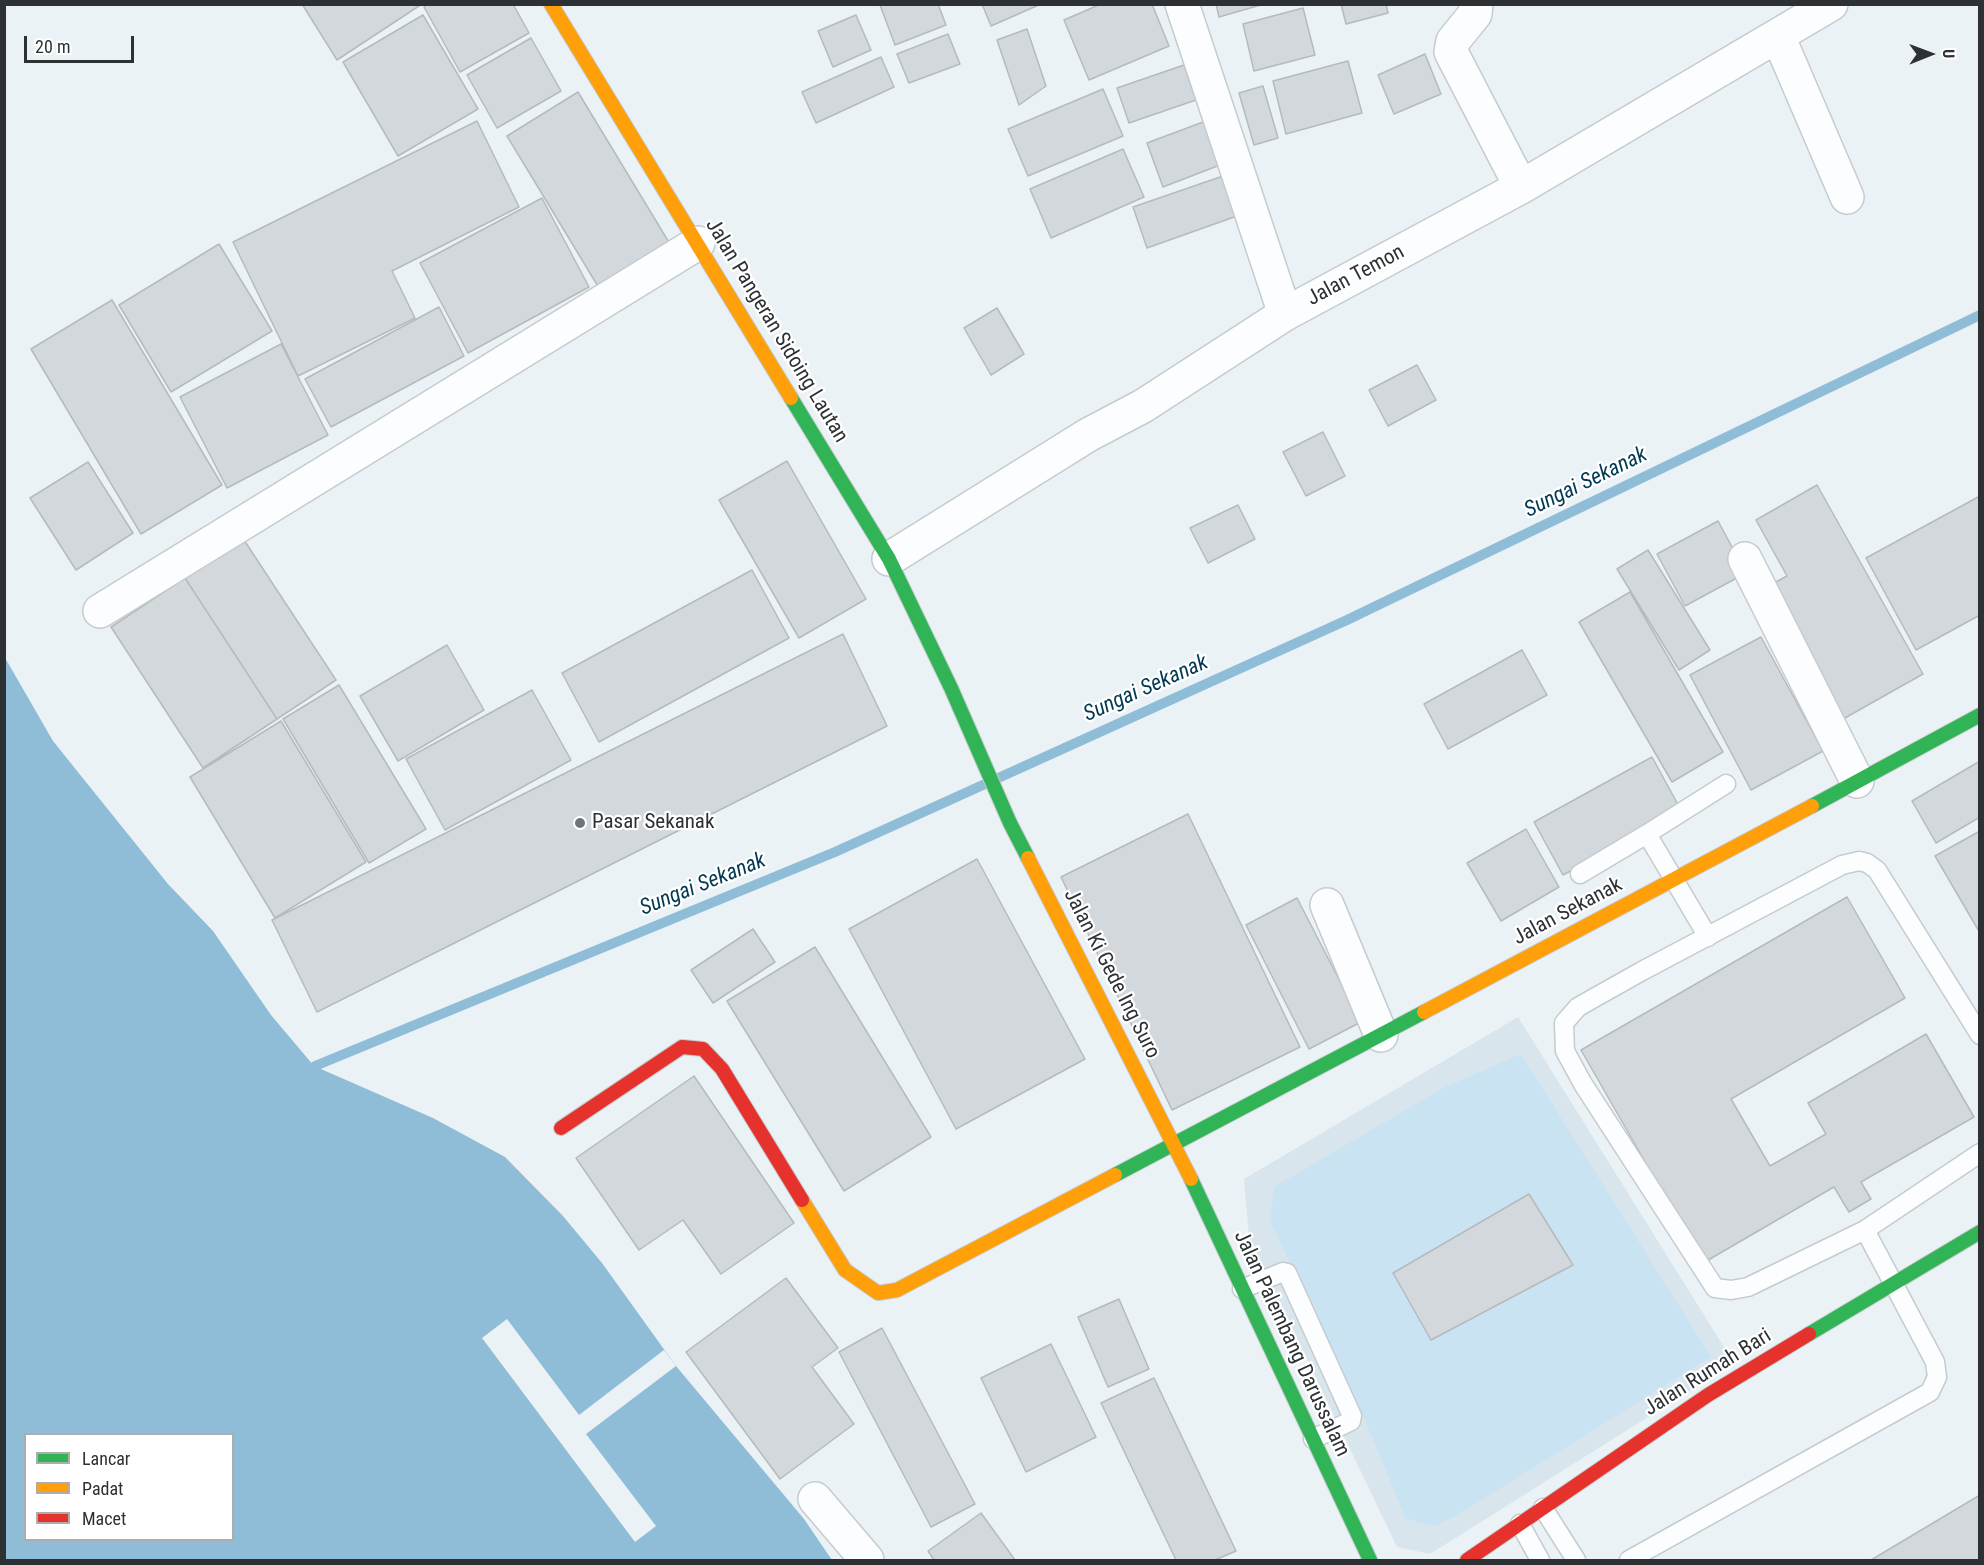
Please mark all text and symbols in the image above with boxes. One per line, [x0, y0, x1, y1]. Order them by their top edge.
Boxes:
scale bar [27, 24, 136, 62]
north arrow [1900, 24, 1960, 84]
text: 20 m [35, 36, 70, 57]
text: U [1939, 49, 1958, 58]
street label: Jalan Pangeran Sidoing Lautan [699, 215, 853, 447]
street label: Jalan Temon [1303, 240, 1409, 312]
water label: Sungai Sekanak [1520, 442, 1652, 524]
water label: Sungai Sekanak [1080, 650, 1212, 728]
place label: Pasar Sekanak [592, 810, 714, 836]
marker: Pasar Sekanak [573, 816, 587, 830]
water label: Sungai Sekanak [636, 848, 770, 922]
street label: Jalan Sekanak [1509, 873, 1627, 951]
street label: Jalan Ki Gede Ing Suro [1057, 885, 1165, 1063]
street label: Jalan Palembang Darussalam [1228, 1227, 1354, 1461]
street label: Jalan Rumah Bari [1640, 1324, 1776, 1422]
legend [24, 1433, 234, 1541]
text: Lancar [82, 1448, 130, 1469]
text: Padat [82, 1478, 123, 1499]
text: Macet [82, 1508, 126, 1529]

